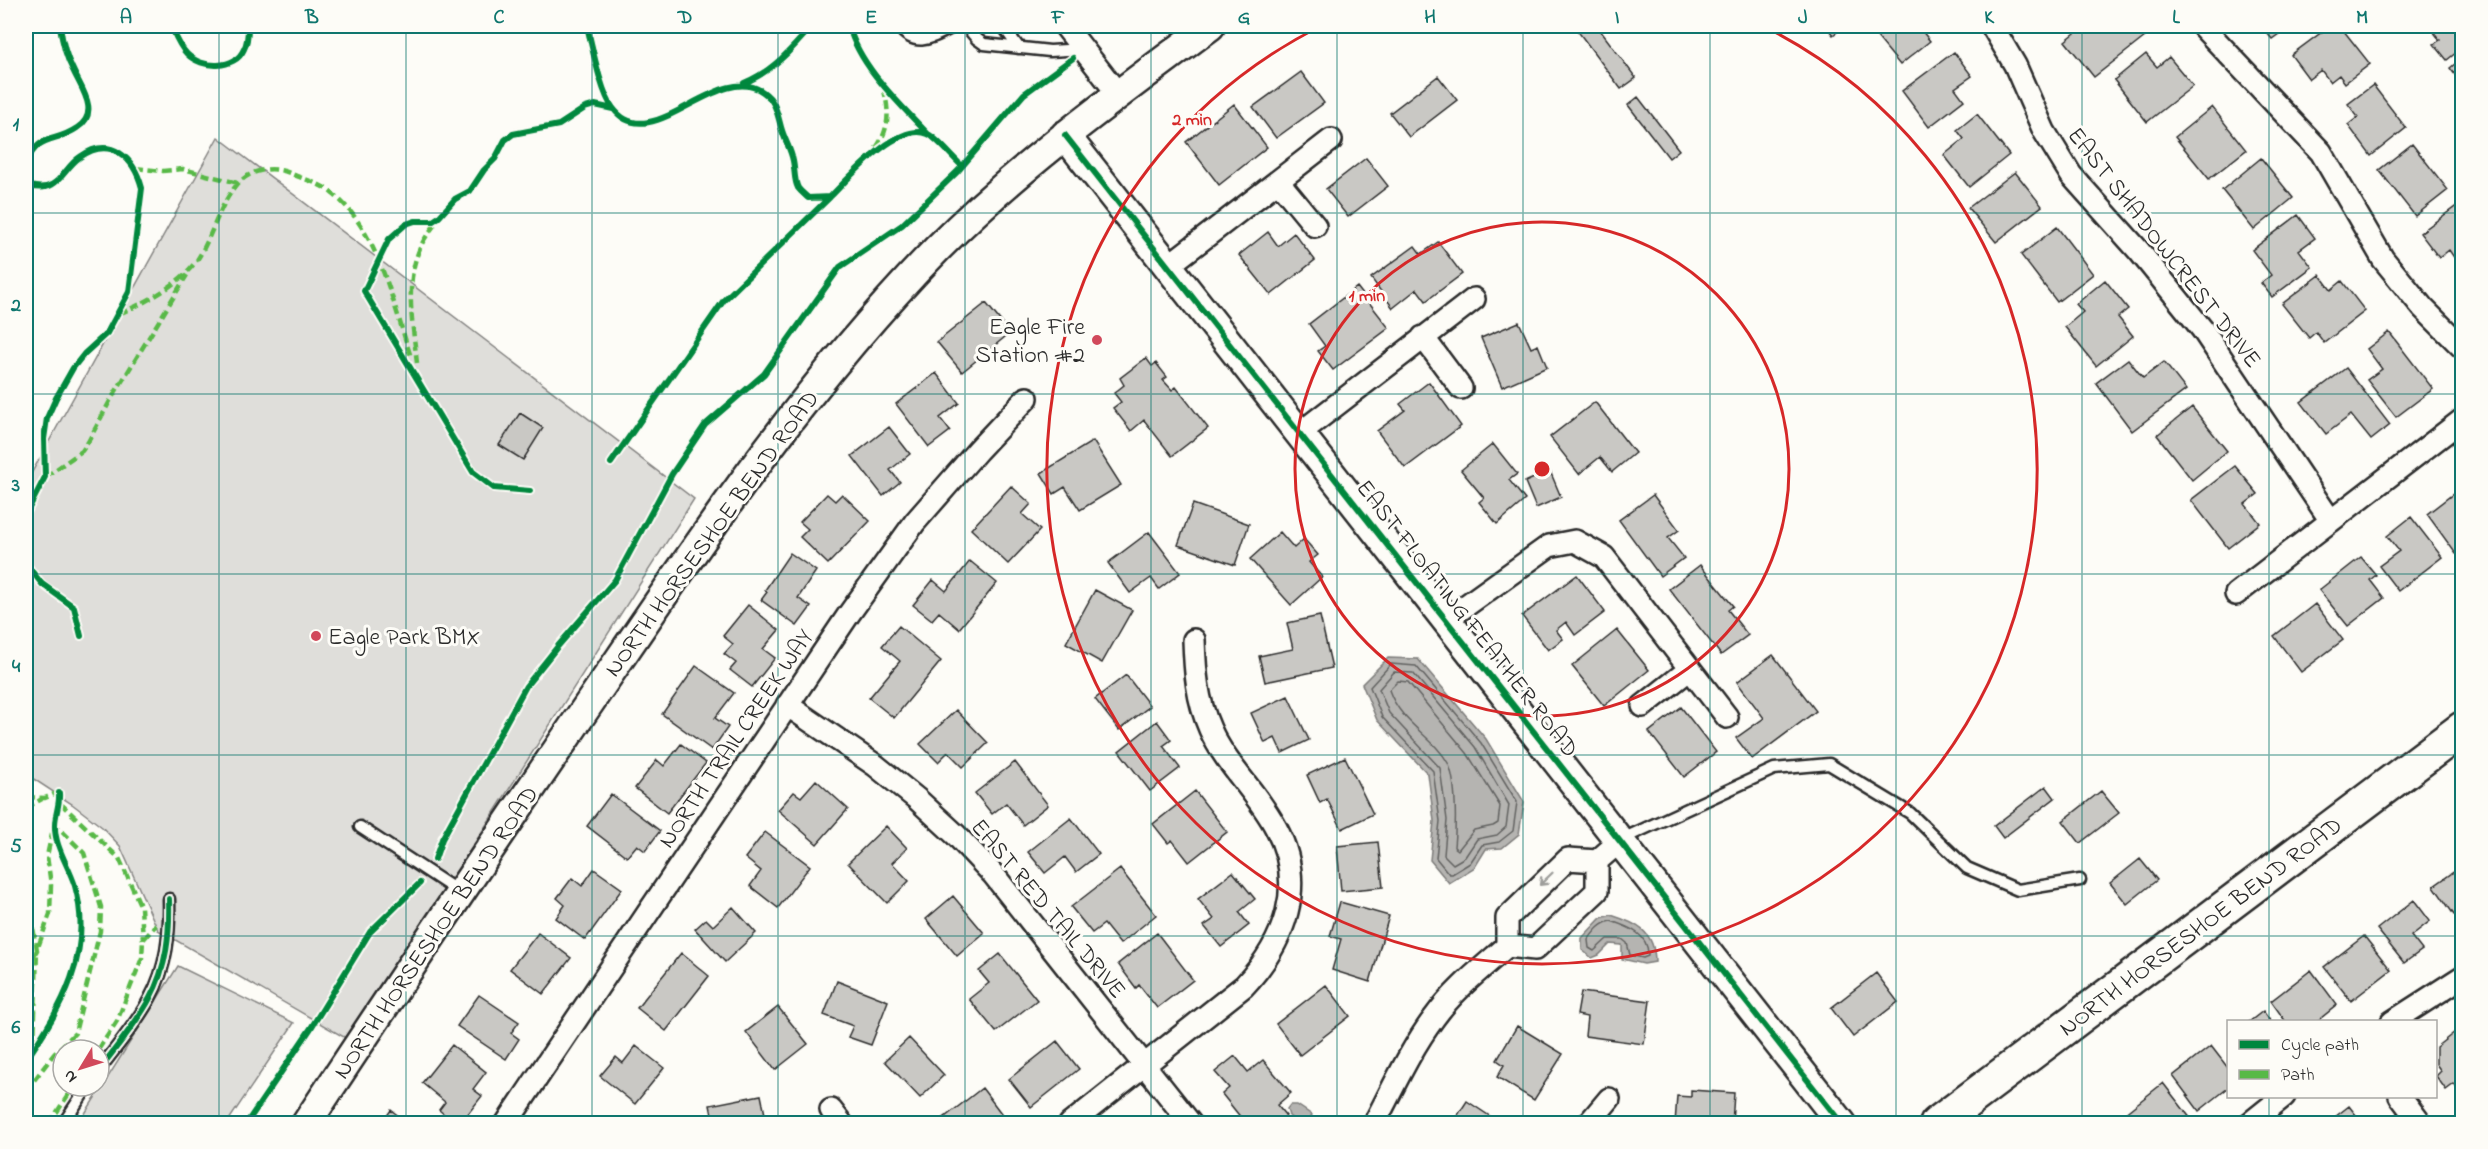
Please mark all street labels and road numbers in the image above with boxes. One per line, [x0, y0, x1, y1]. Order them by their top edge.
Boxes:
street label: EAST SHADOWCREST DRIVE [2058, 120, 2268, 377]
street label: NORTH HORSESHOE BEND ROAD [597, 384, 829, 685]
street label: EAST FLOATING FEATHER ROAD [1346, 473, 1586, 766]
street label: NORTH TRAIL CREEK WAY [651, 623, 824, 856]
street label: NORTH HORSESHOE BEND ROAD [326, 780, 549, 1087]
street label: NORTH HORSESHOE BEND ROAD [2052, 810, 2351, 1046]
street label: EAST RED TAIL DRIVE [961, 812, 1133, 1007]

